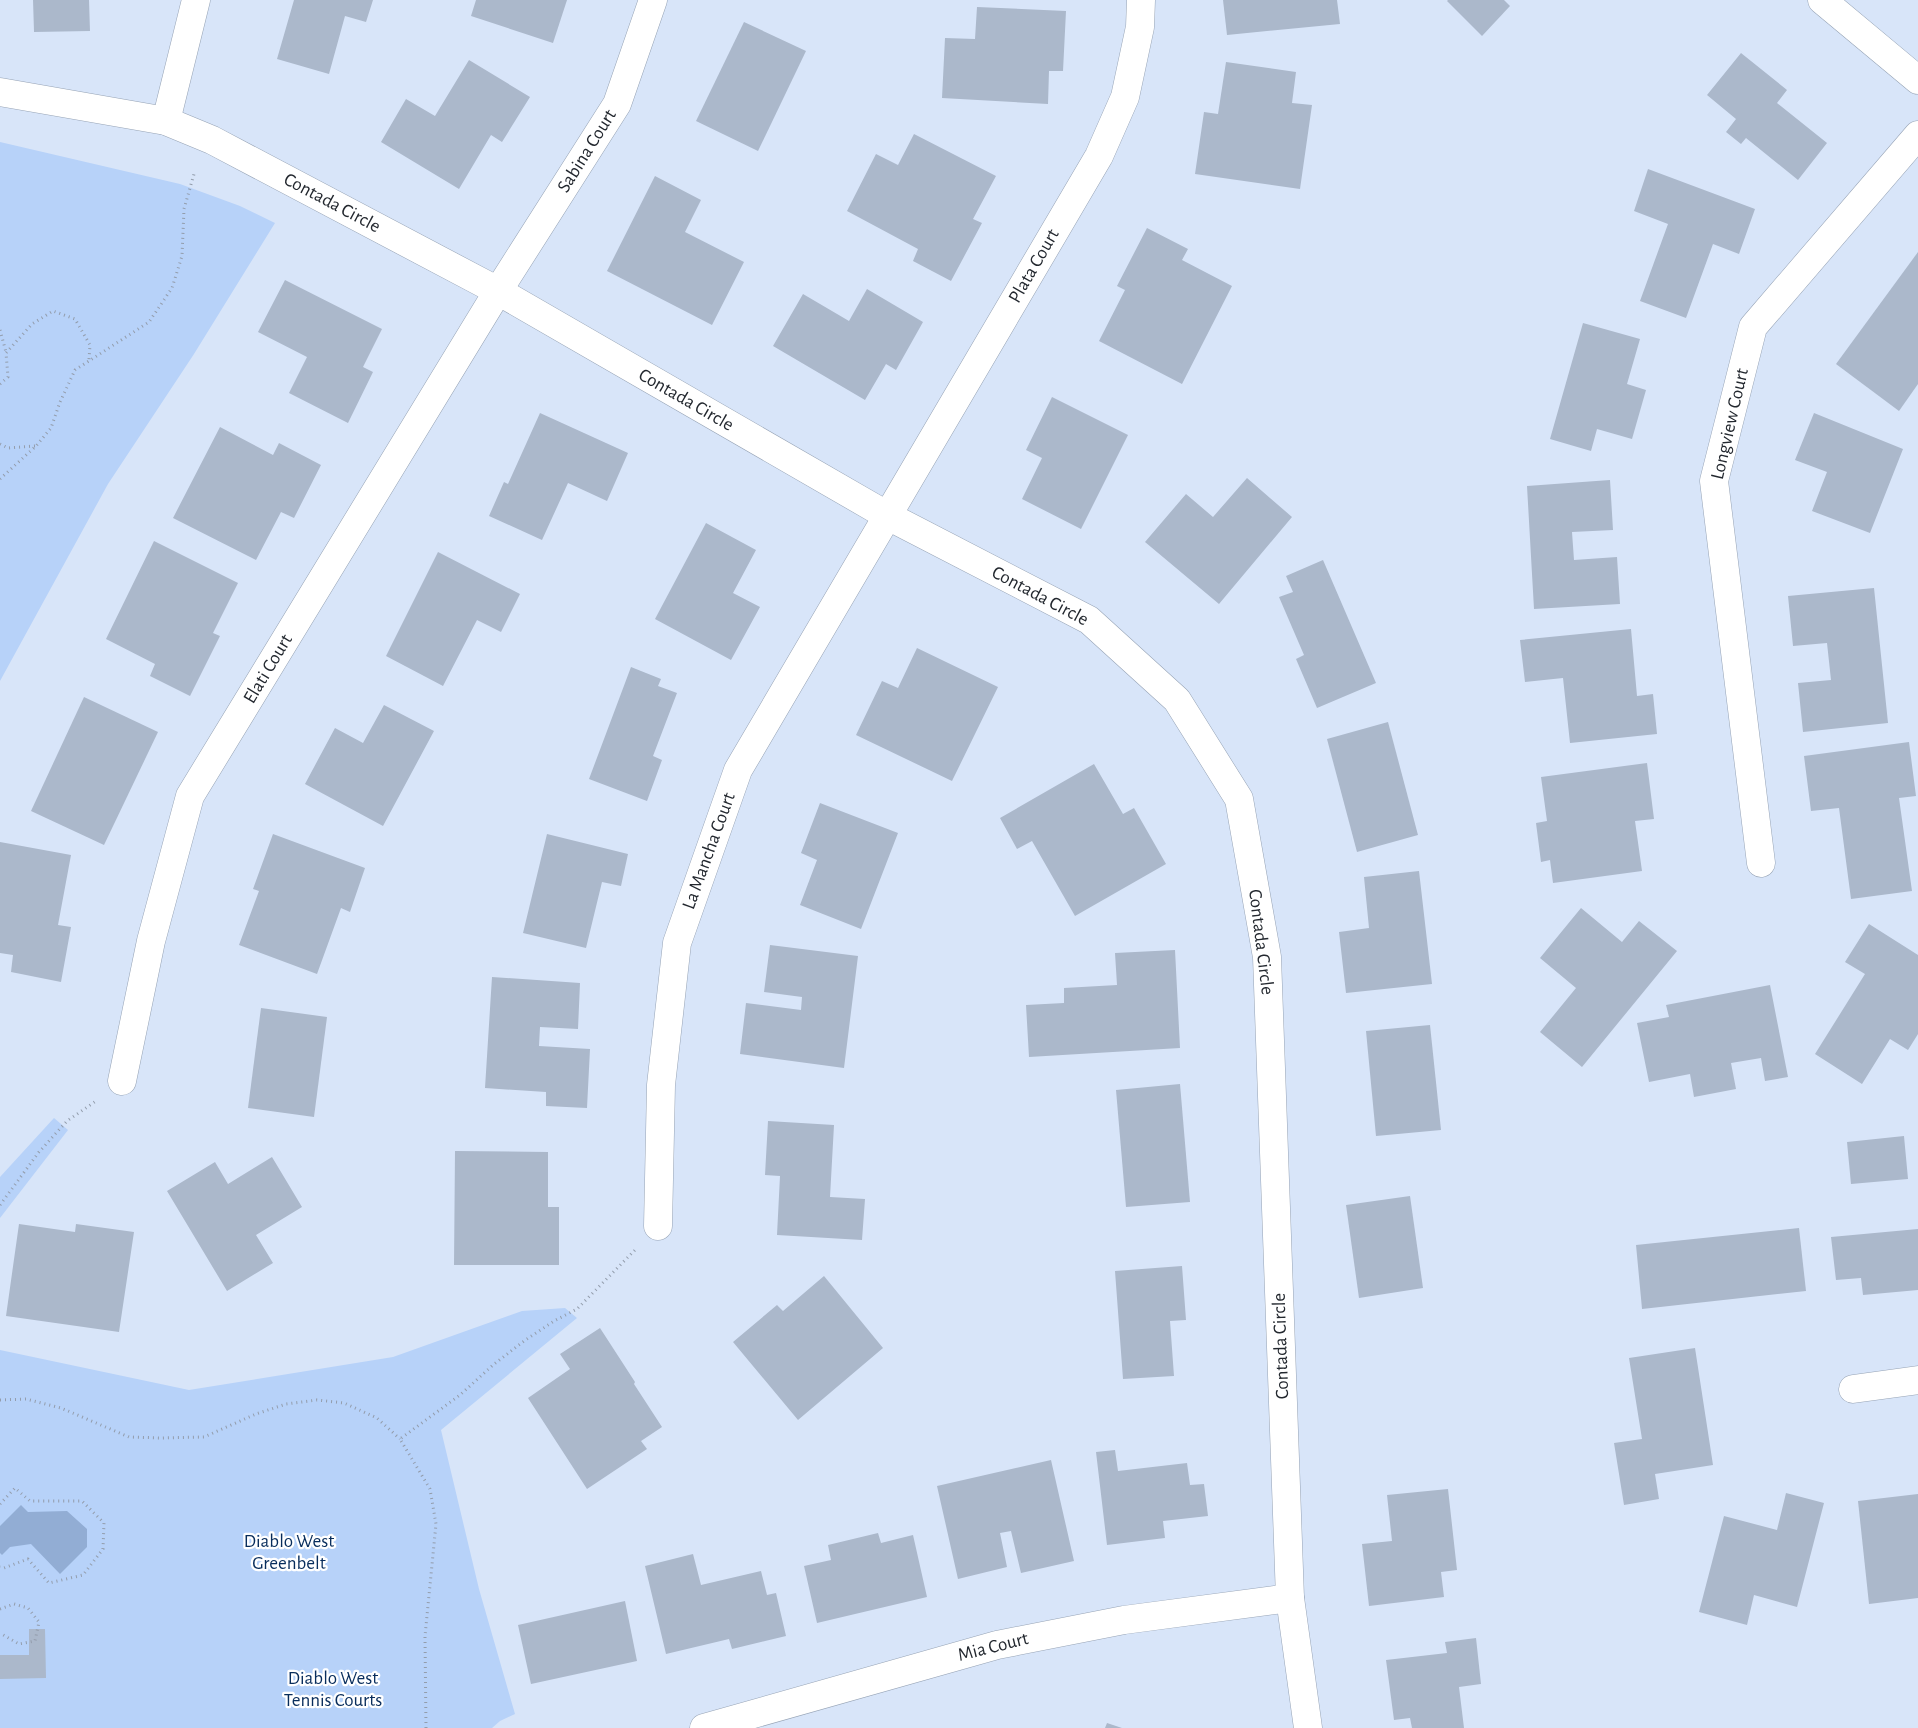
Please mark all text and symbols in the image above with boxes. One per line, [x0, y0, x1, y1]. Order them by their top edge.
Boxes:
street label: Sabina Court [554, 106, 620, 196]
street label: Contada Circle [281, 170, 383, 236]
street label: Plata Court [1005, 226, 1063, 306]
street label: Contada Circle [635, 365, 737, 435]
street label: Longview Court [1708, 366, 1752, 482]
street label: Contada Circle [989, 563, 1091, 629]
street label: Elati Court [240, 631, 296, 707]
street label: La Mancha Court [679, 790, 739, 912]
street label: Contada Circle [1245, 888, 1277, 996]
street label: Contada Circle [1270, 1293, 1292, 1399]
park label: Diablo West Greenbelt [244, 1532, 334, 1573]
street label: Mia Court [956, 1629, 1030, 1665]
park label: Diablo West Tennis Courts [284, 1669, 382, 1710]

